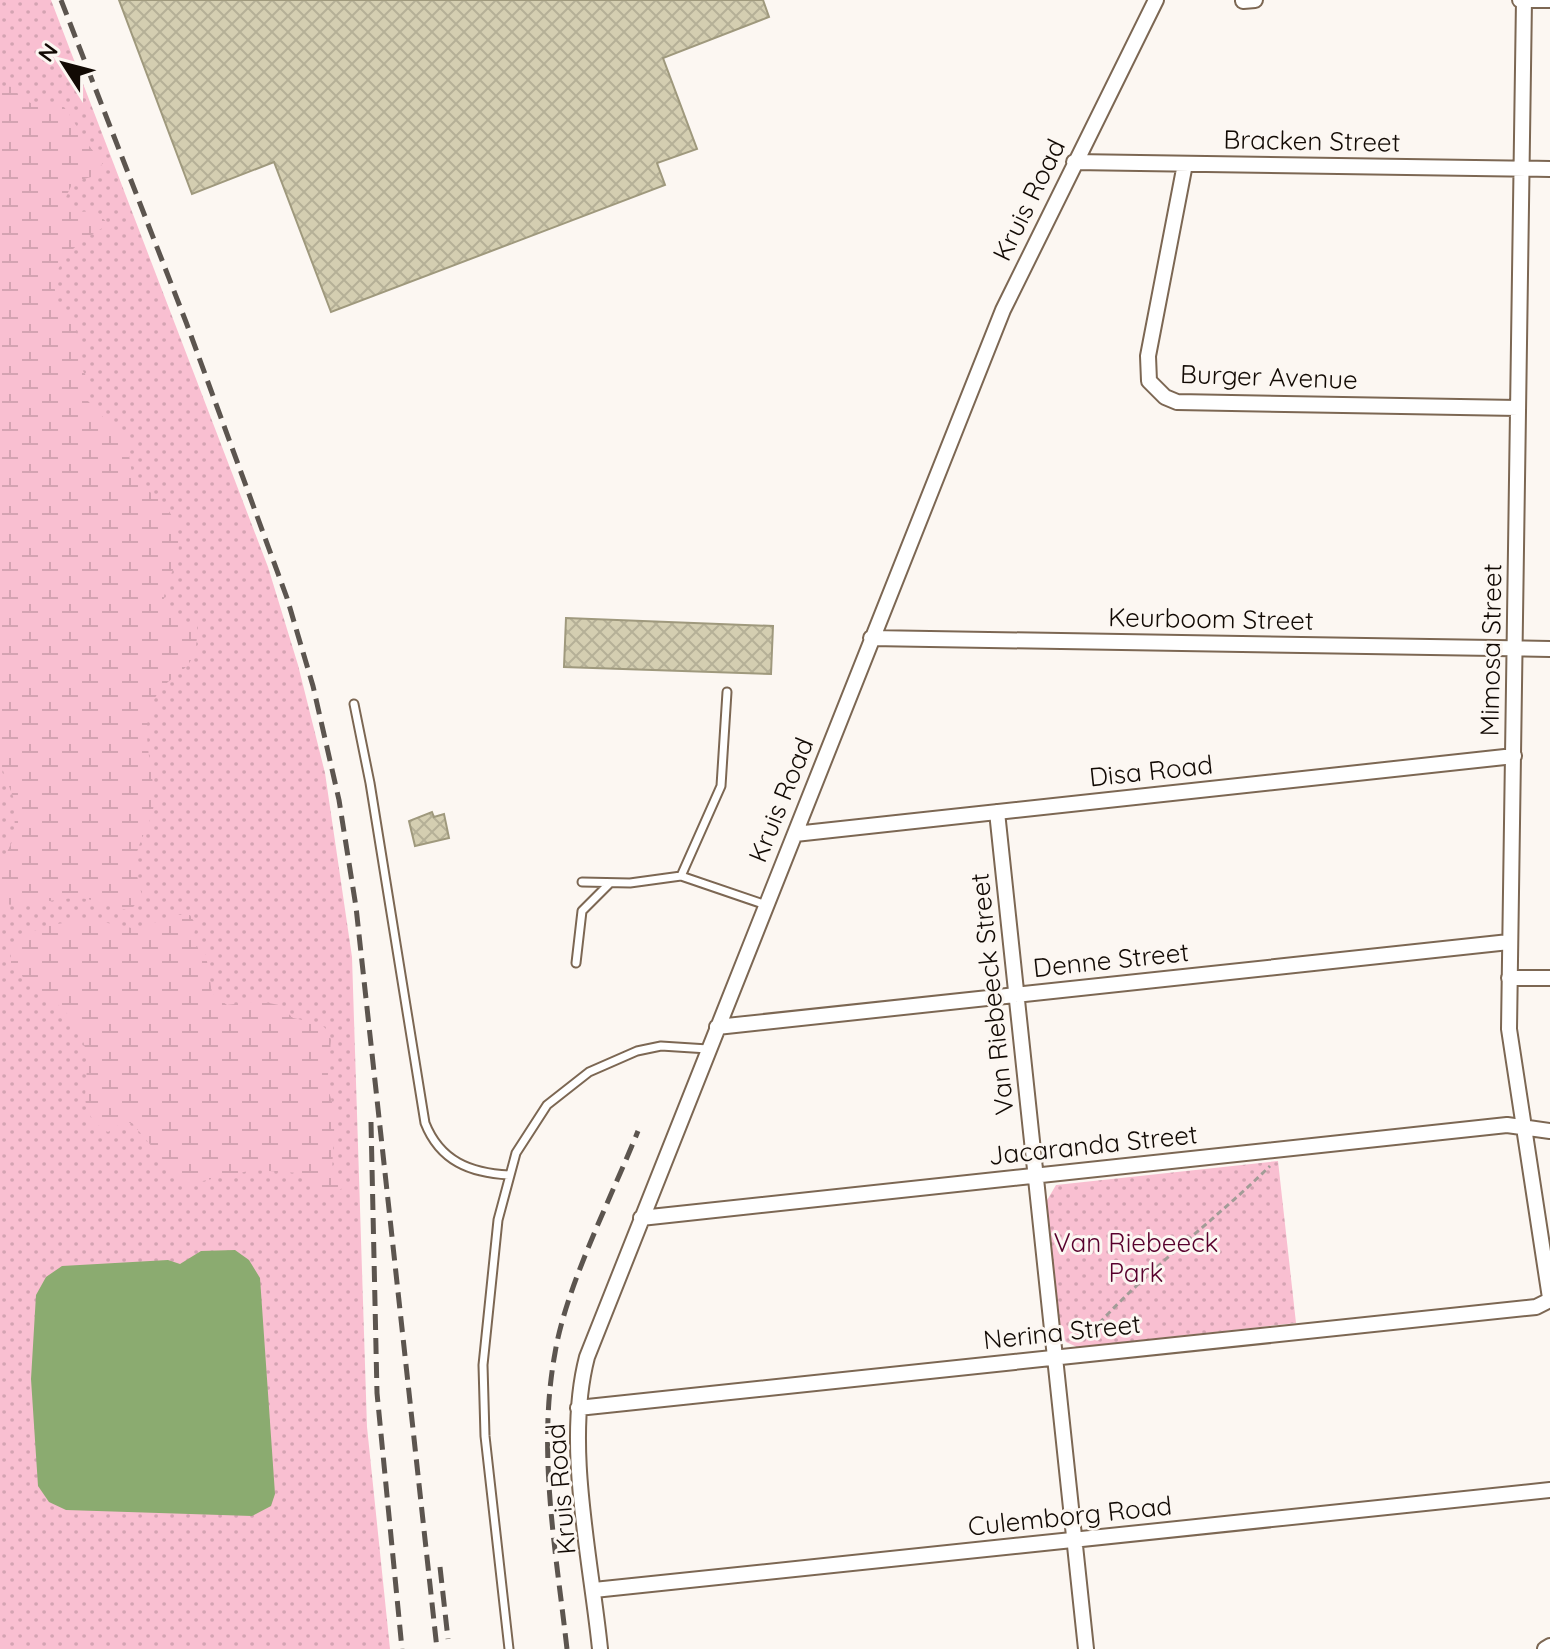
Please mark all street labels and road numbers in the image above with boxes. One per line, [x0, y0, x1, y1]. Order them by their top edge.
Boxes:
street label: Bracken Street [1223, 122, 1401, 159]
street label: Kruis Road [985, 133, 1072, 266]
street label: Burger Avenue [1180, 357, 1358, 396]
street label: Mimosa Street [1472, 563, 1509, 737]
street label: Keurboom Street [1108, 600, 1314, 637]
street label: Kruis Road [741, 733, 820, 867]
street label: Disa Road [1088, 748, 1214, 793]
street label: Van Riebeeck Street [962, 871, 1021, 1117]
street label: Denne Street [1031, 935, 1190, 984]
street label: Jacaranda Street [987, 1117, 1199, 1172]
street label: Nerina Street [982, 1307, 1142, 1356]
street label: Kruis Road [538, 1422, 583, 1556]
street label: Culemborg Road [966, 1488, 1174, 1543]

